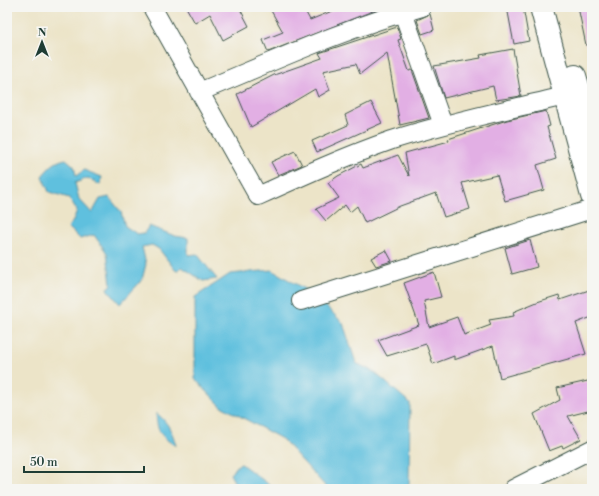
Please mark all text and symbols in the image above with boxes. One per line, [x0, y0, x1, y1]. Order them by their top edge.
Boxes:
north arrow [22, 22, 62, 62]
text: N [38, 26, 47, 40]
scale bar [24, 448, 144, 474]
text: 50 m [30, 455, 58, 470]

